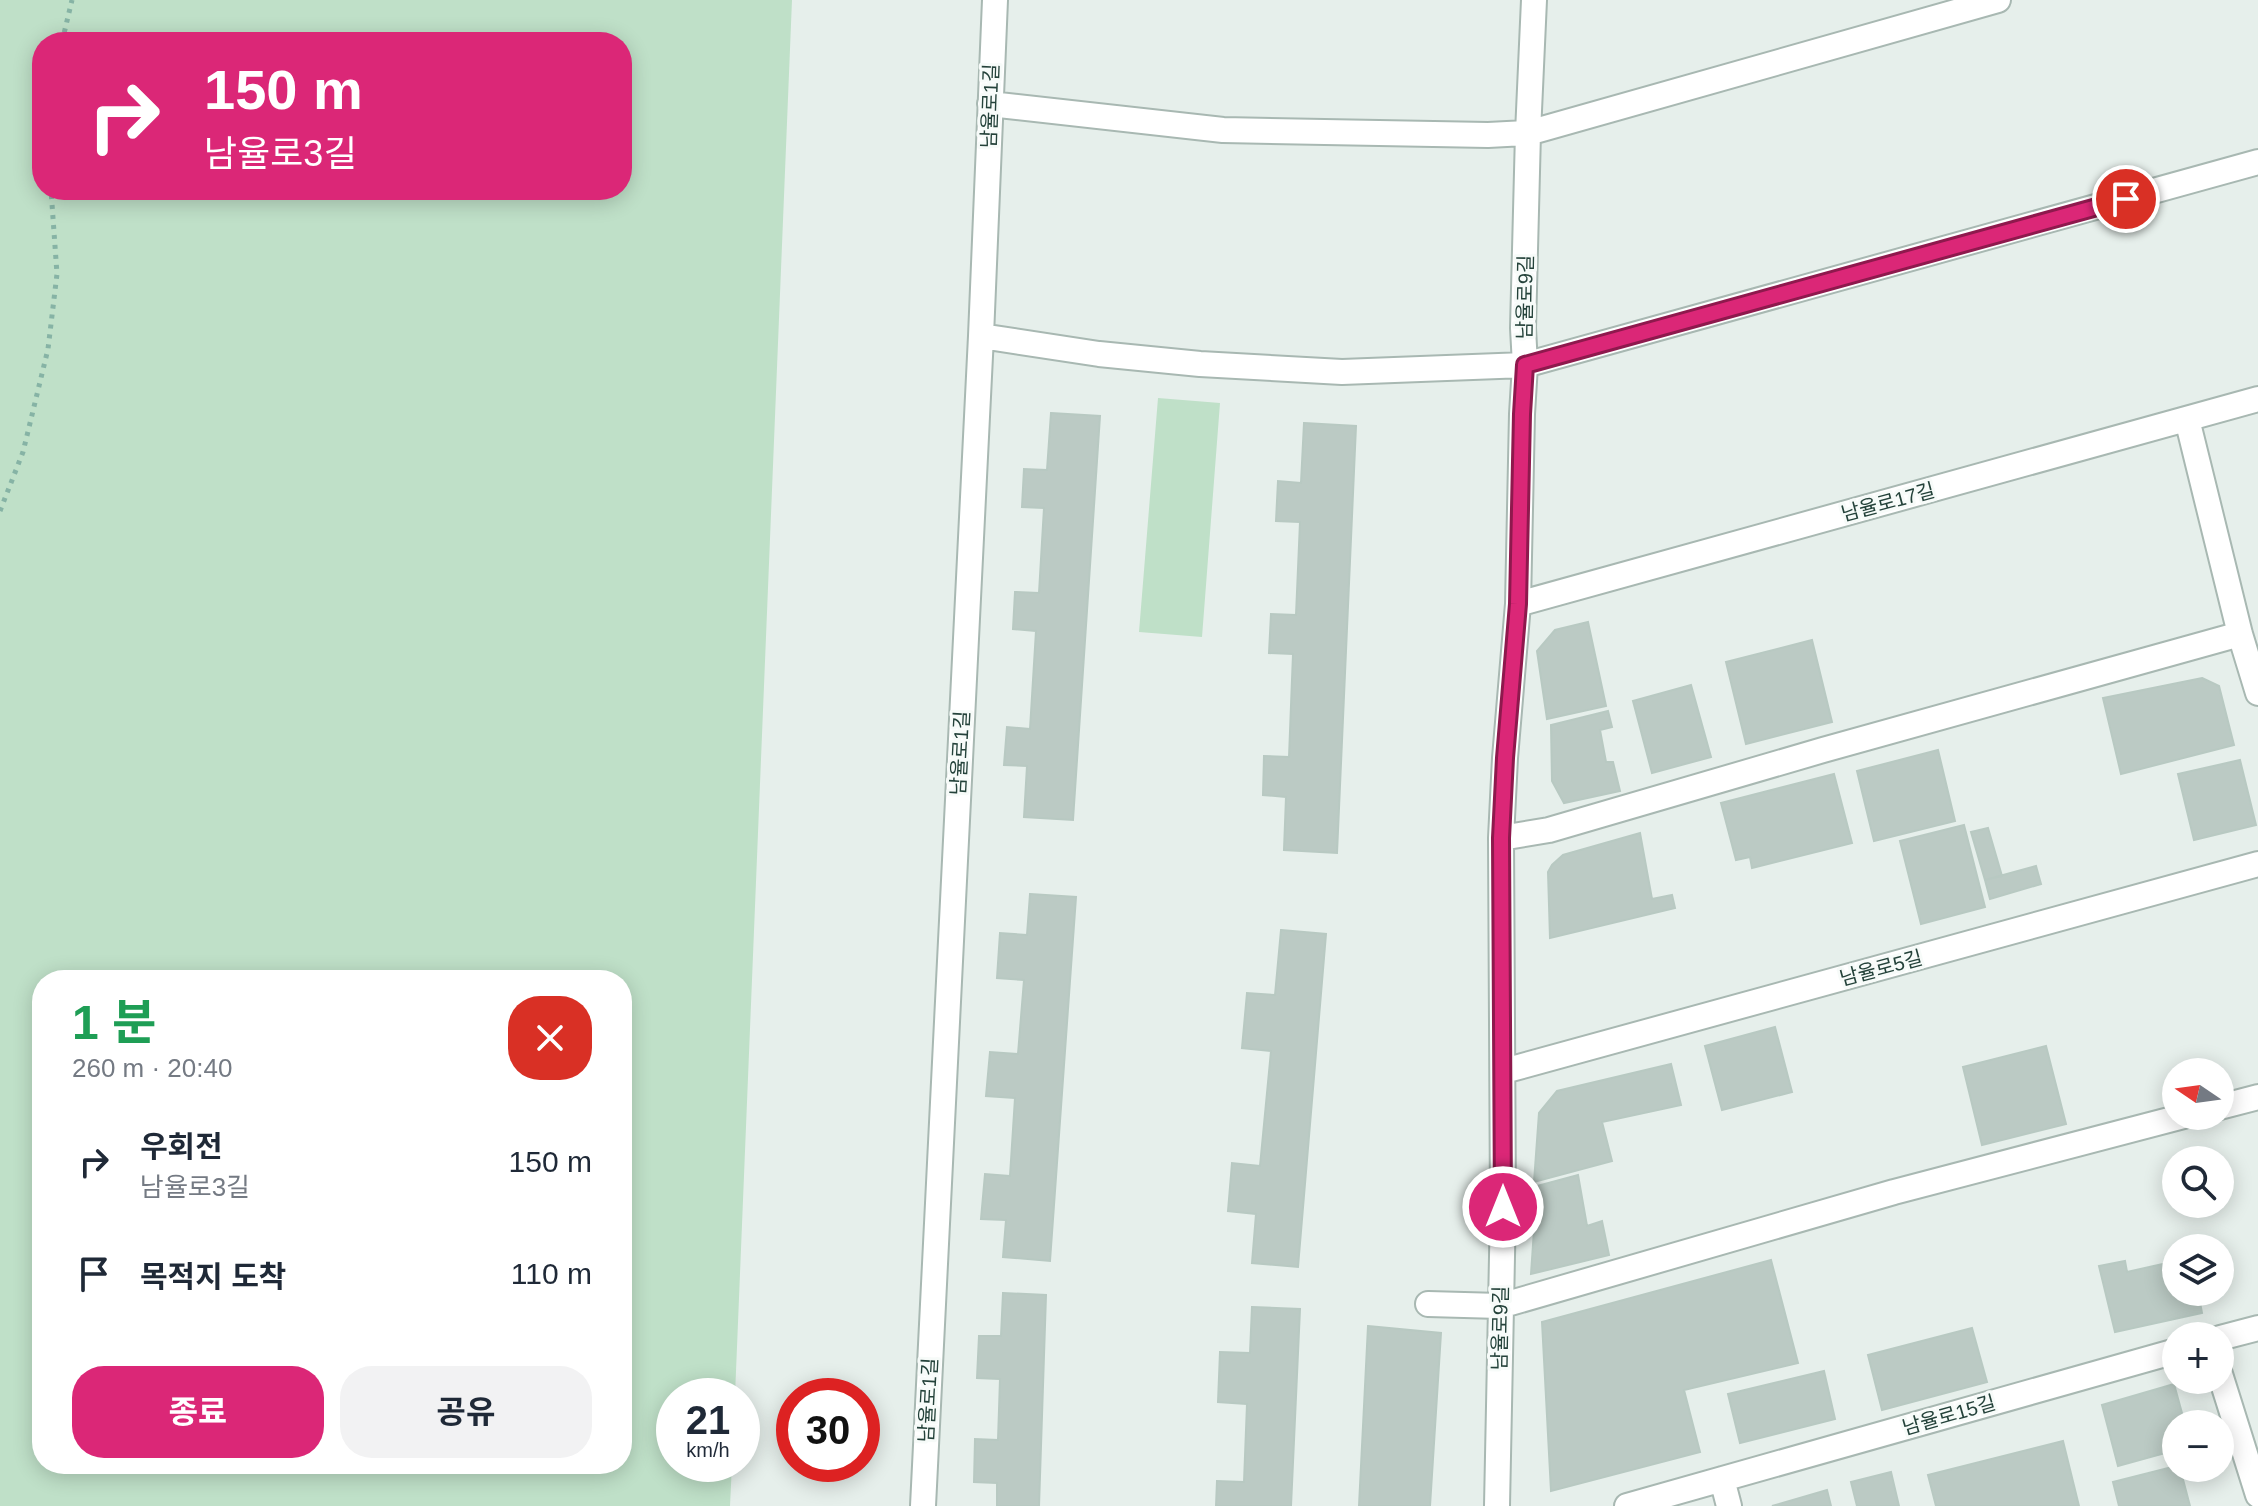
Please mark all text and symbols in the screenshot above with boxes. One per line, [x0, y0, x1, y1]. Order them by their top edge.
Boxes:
text: 150 m [204, 58, 363, 121]
street label: 남율로1길 [978, 63, 1002, 149]
icon: right [72, 64, 176, 168]
text: 남율로3길 [204, 133, 357, 174]
pin [2092, 165, 2160, 233]
icon: arrive [2104, 177, 2148, 221]
street label: 남율로9길 [1513, 254, 1537, 340]
street label: 남율로17길 [1839, 479, 1937, 525]
street label: 남율로1길 [947, 710, 973, 796]
street label: 남율로5길 [1837, 946, 1925, 990]
text: 1 분 [72, 996, 156, 1049]
button: close [508, 996, 592, 1080]
text: 260 m · 20:40 [72, 1053, 232, 1083]
north arrow [2162, 1058, 2234, 1130]
map controls [2162, 1058, 2234, 1482]
text: 우회전 [140, 1130, 223, 1163]
icon: right [72, 1140, 116, 1184]
text: 150 m [509, 1145, 592, 1178]
button: search [2162, 1146, 2234, 1218]
position arrow [1461, 1165, 1545, 1249]
text: 남율로3길 [140, 1172, 250, 1202]
button: layers [2162, 1234, 2234, 1306]
icon: arrive [72, 1252, 116, 1296]
text: 110 m [511, 1257, 592, 1290]
text: 목적지 도착 [140, 1260, 286, 1293]
street label: 남율로9길 [1488, 1285, 1512, 1371]
button: + [2162, 1322, 2234, 1394]
street label: 남율로1길 [915, 1357, 941, 1443]
button: 종료 [72, 1366, 324, 1458]
button: 공유 [340, 1366, 592, 1458]
speed limit sign: 30 [776, 1378, 880, 1482]
street label: 남율로15길 [1900, 1391, 1998, 1439]
text: 21 [686, 1398, 730, 1442]
button: − [2162, 1410, 2234, 1482]
text: km/h [686, 1439, 730, 1461]

